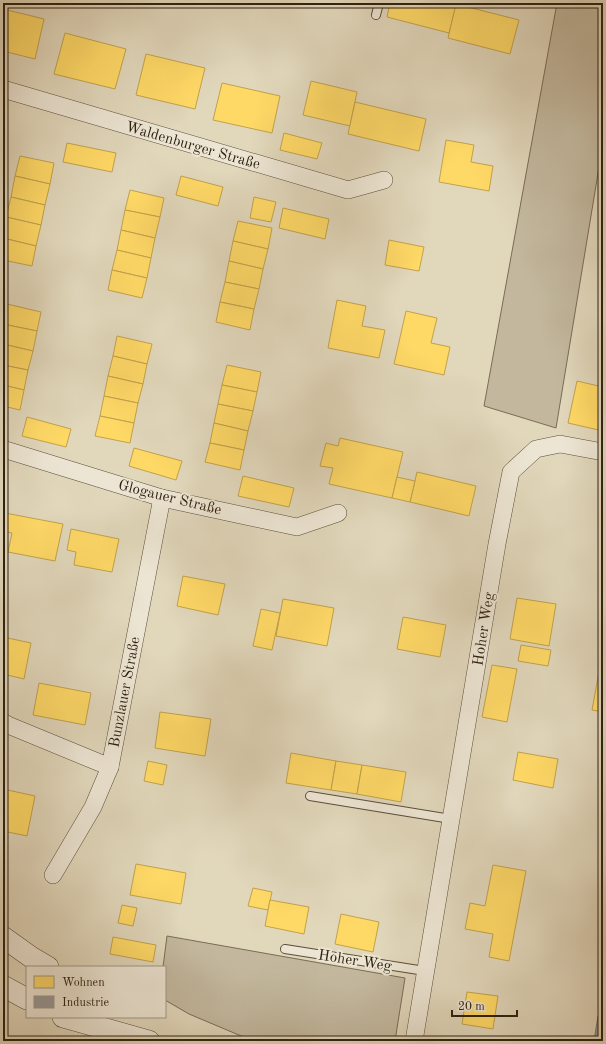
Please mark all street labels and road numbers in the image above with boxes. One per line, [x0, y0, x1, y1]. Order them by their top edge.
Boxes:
street label: Waldenburger Straße [124, 120, 262, 173]
street label: Glogauer Straße [116, 478, 223, 519]
street label: Hoher Weg [471, 591, 498, 667]
street label: Bunzlauer Straße [107, 635, 144, 749]
street label: Hoher Weg [317, 948, 393, 975]

